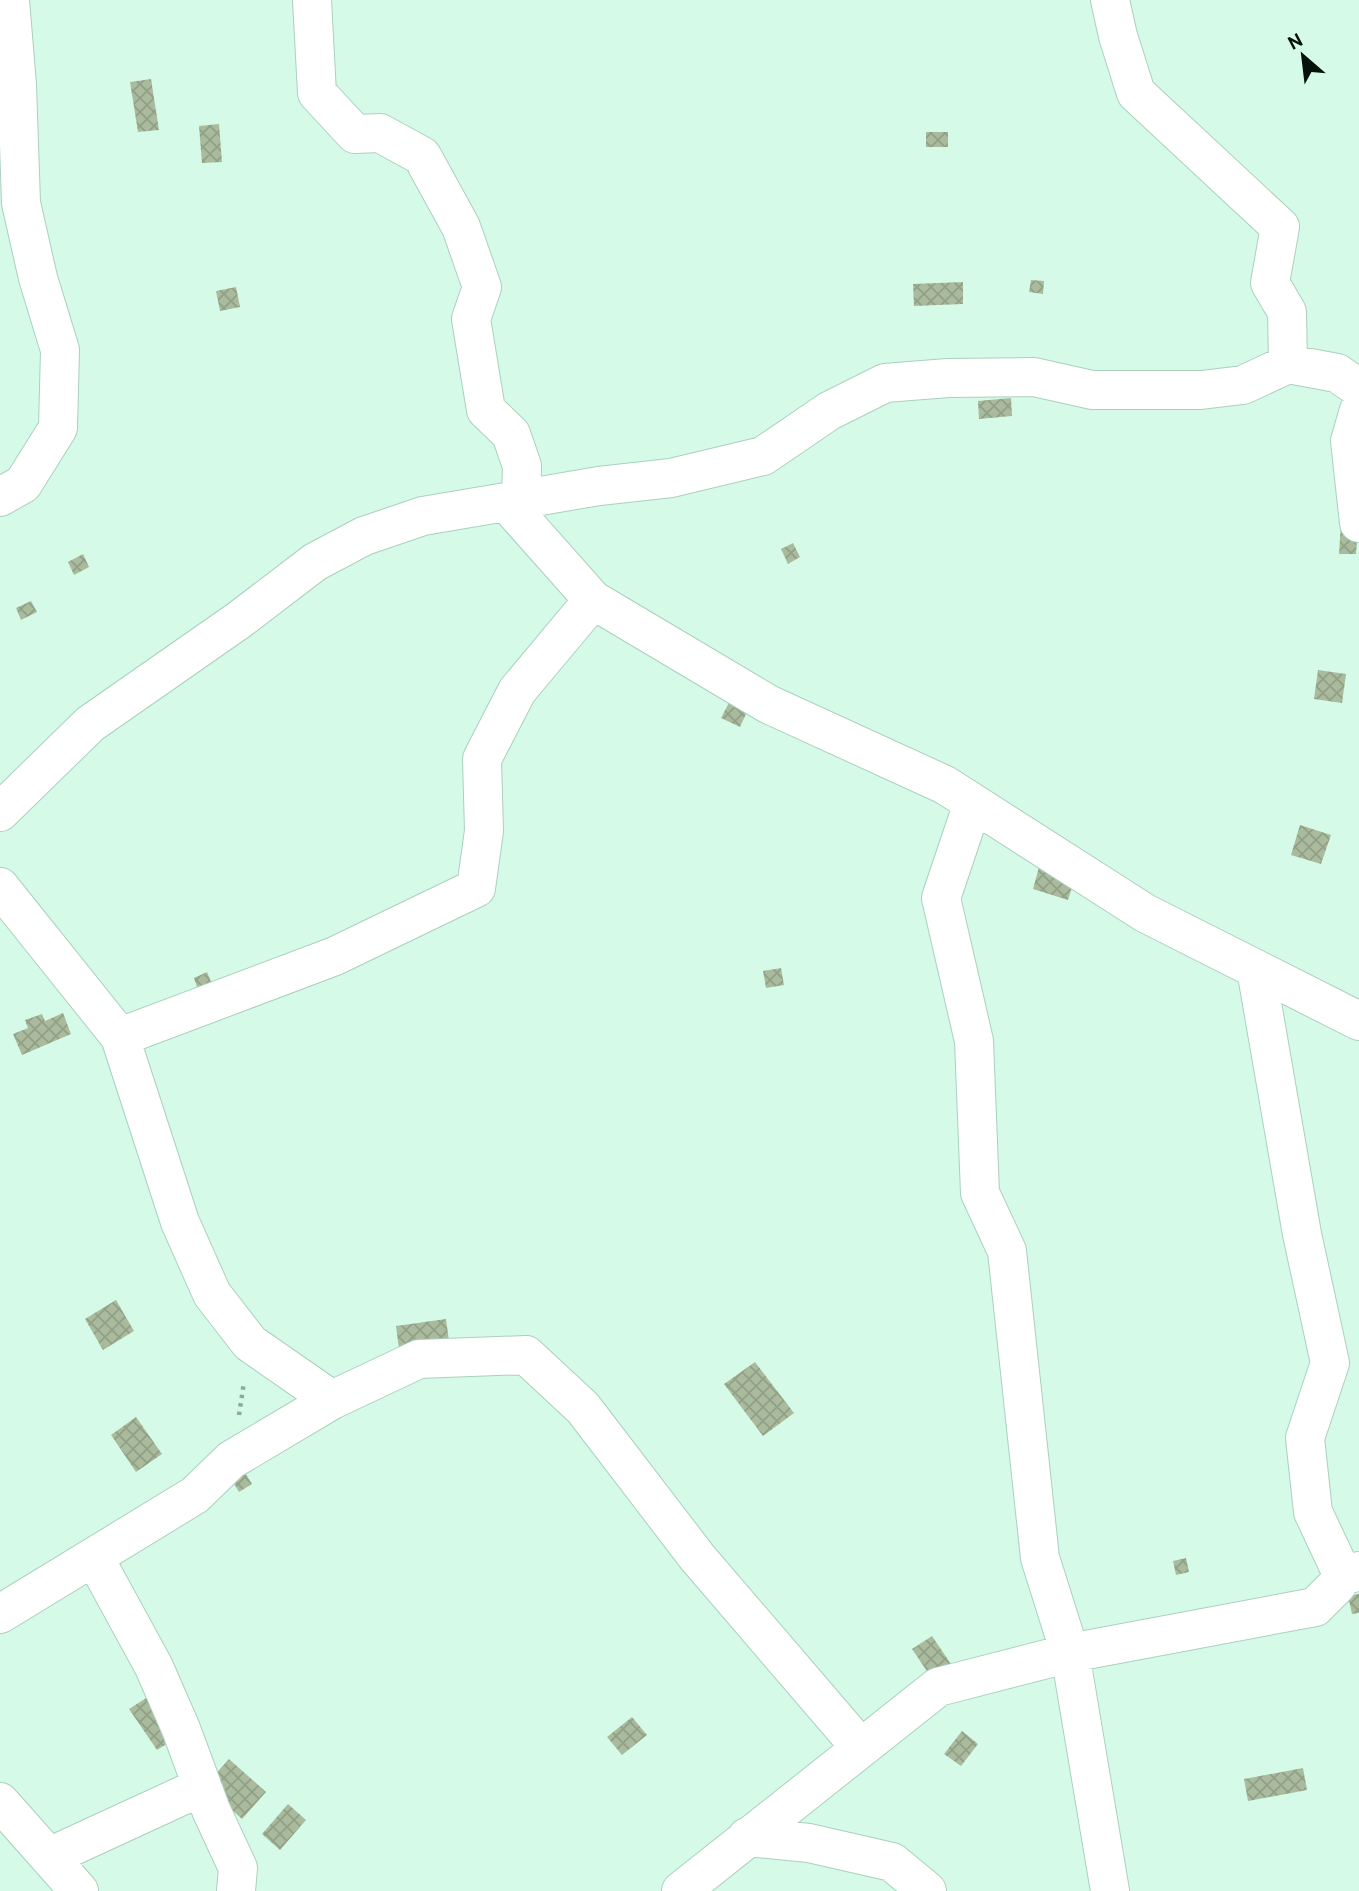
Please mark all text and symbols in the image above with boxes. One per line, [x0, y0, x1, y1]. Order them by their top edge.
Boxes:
north arrow [1268, 21, 1338, 91]
text: N [1284, 29, 1308, 57]

